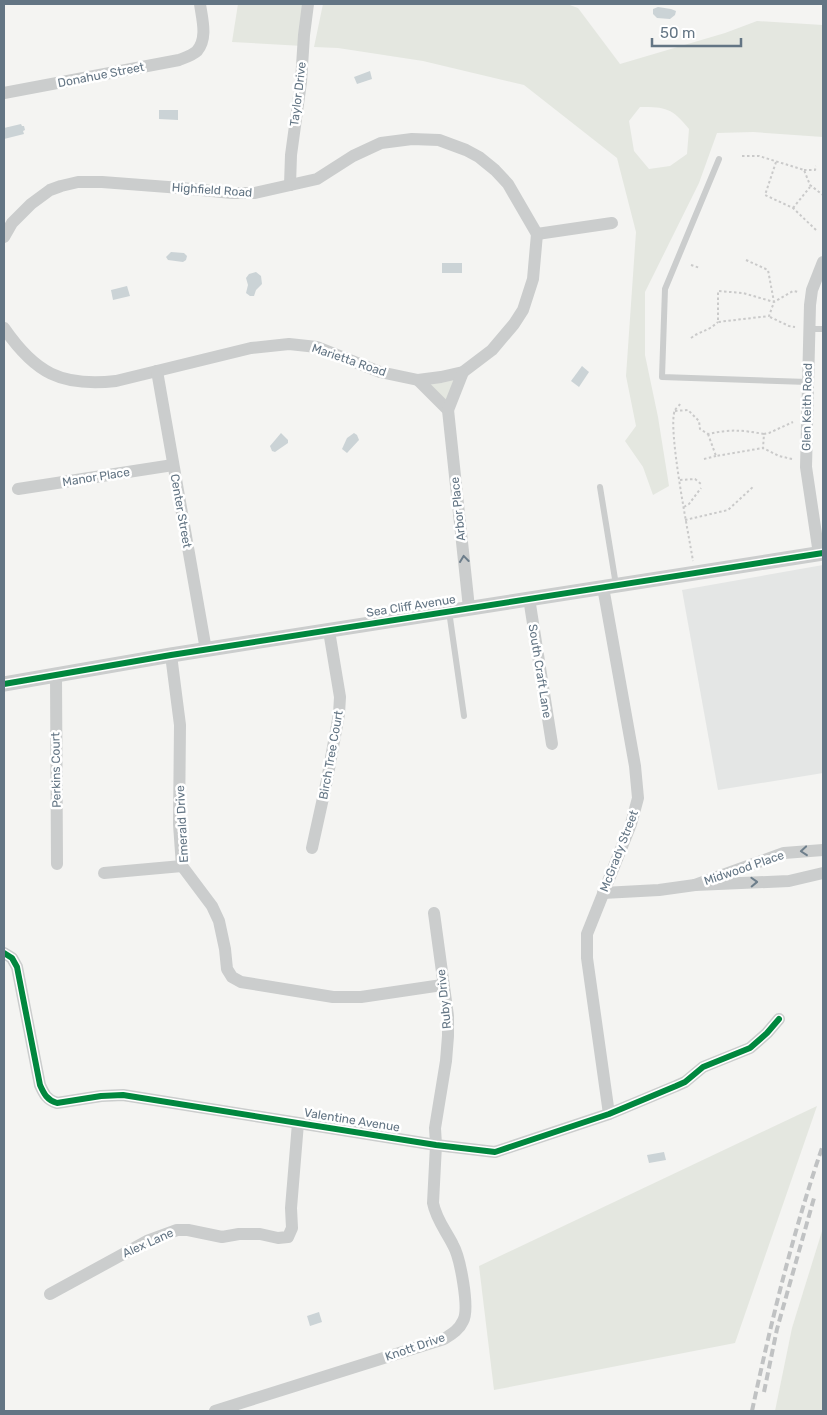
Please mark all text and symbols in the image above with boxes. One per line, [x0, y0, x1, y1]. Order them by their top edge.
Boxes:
scale bar [652, 15, 741, 47]
text: 50 m [660, 24, 695, 42]
street label: Donahue Street [57, 60, 146, 90]
street label: Taylor Drive [287, 61, 309, 127]
street label: Highfield Road [171, 180, 253, 200]
street label: Marietta Road [310, 341, 388, 379]
street label: Glen Keith Road [799, 363, 815, 451]
street label: Manor Place [61, 465, 131, 489]
street label: Center Street [168, 473, 194, 550]
street label: Arbor Place [448, 476, 468, 542]
one-way arrow [459, 555, 470, 563]
street label: Sea Cliff Avenue [365, 592, 457, 620]
street label: South Craft Lane [526, 623, 554, 719]
street label: Birch Tree Court [316, 709, 346, 801]
street label: Perkins Court [48, 732, 64, 808]
street label: Emerald Drive [173, 785, 191, 863]
street label: McGrady Street [597, 808, 641, 894]
one-way arrow [799, 846, 807, 857]
street label: Midwood Place [702, 848, 786, 888]
one-way arrow [751, 877, 759, 888]
street label: Ruby Drive [434, 968, 454, 1030]
street label: Valentine Avenue [303, 1106, 401, 1135]
street label: Alex Lane [120, 1225, 176, 1260]
street label: Knott Drive [383, 1330, 447, 1364]

